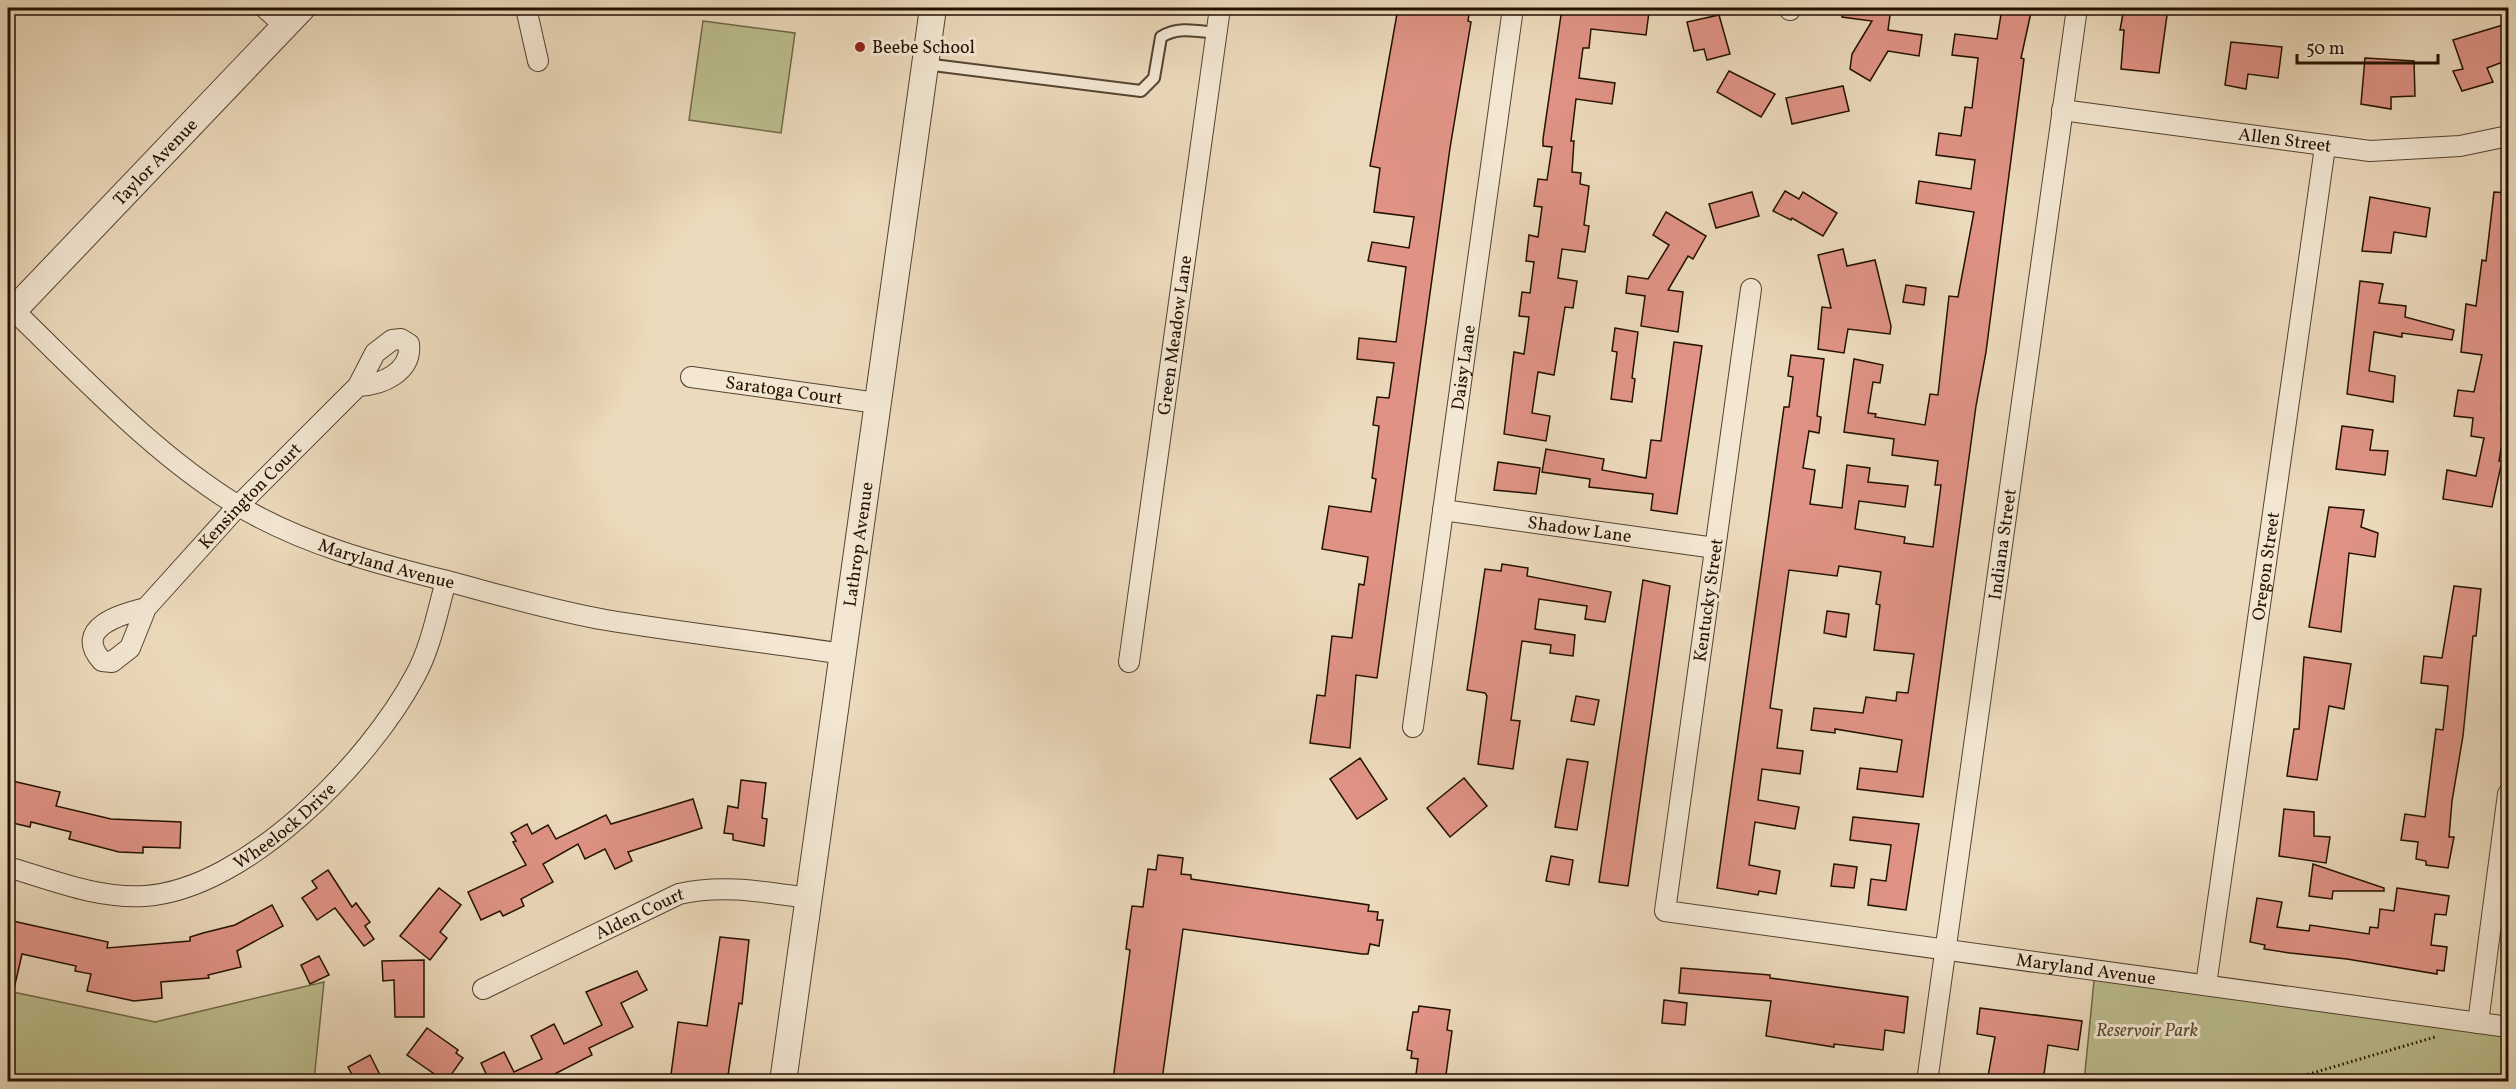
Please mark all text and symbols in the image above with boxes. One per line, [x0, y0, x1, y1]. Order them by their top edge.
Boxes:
scale bar [2297, 27, 2438, 65]
place label: Beebe School [872, 36, 975, 61]
text: 50 m [2306, 37, 2345, 62]
marker: Beebe School [853, 40, 867, 54]
street label: Taylor Avenue [108, 114, 204, 212]
street label: Allen Street [2237, 123, 2333, 160]
street label: Green Meadow Lane [1152, 254, 1199, 417]
street label: Daisy Lane [1446, 323, 1483, 412]
street label: Saratoga Court [724, 371, 844, 412]
street label: Kensington Court [194, 438, 308, 555]
street label: Lathrop Avenue [839, 480, 881, 608]
street label: Indiana Street [1983, 487, 2024, 602]
street label: Oregon Street [2247, 510, 2287, 622]
street label: Shadow Lane [1526, 511, 1633, 550]
street label: Maryland Avenue [314, 534, 457, 596]
street label: Kentucky Street [1688, 537, 1731, 664]
street label: Wheelock Drive [229, 778, 343, 876]
street label: Alden Court [591, 882, 686, 947]
street label: Maryland Avenue [2014, 948, 2157, 992]
park label: Reservoir Park [2096, 1019, 2198, 1044]

